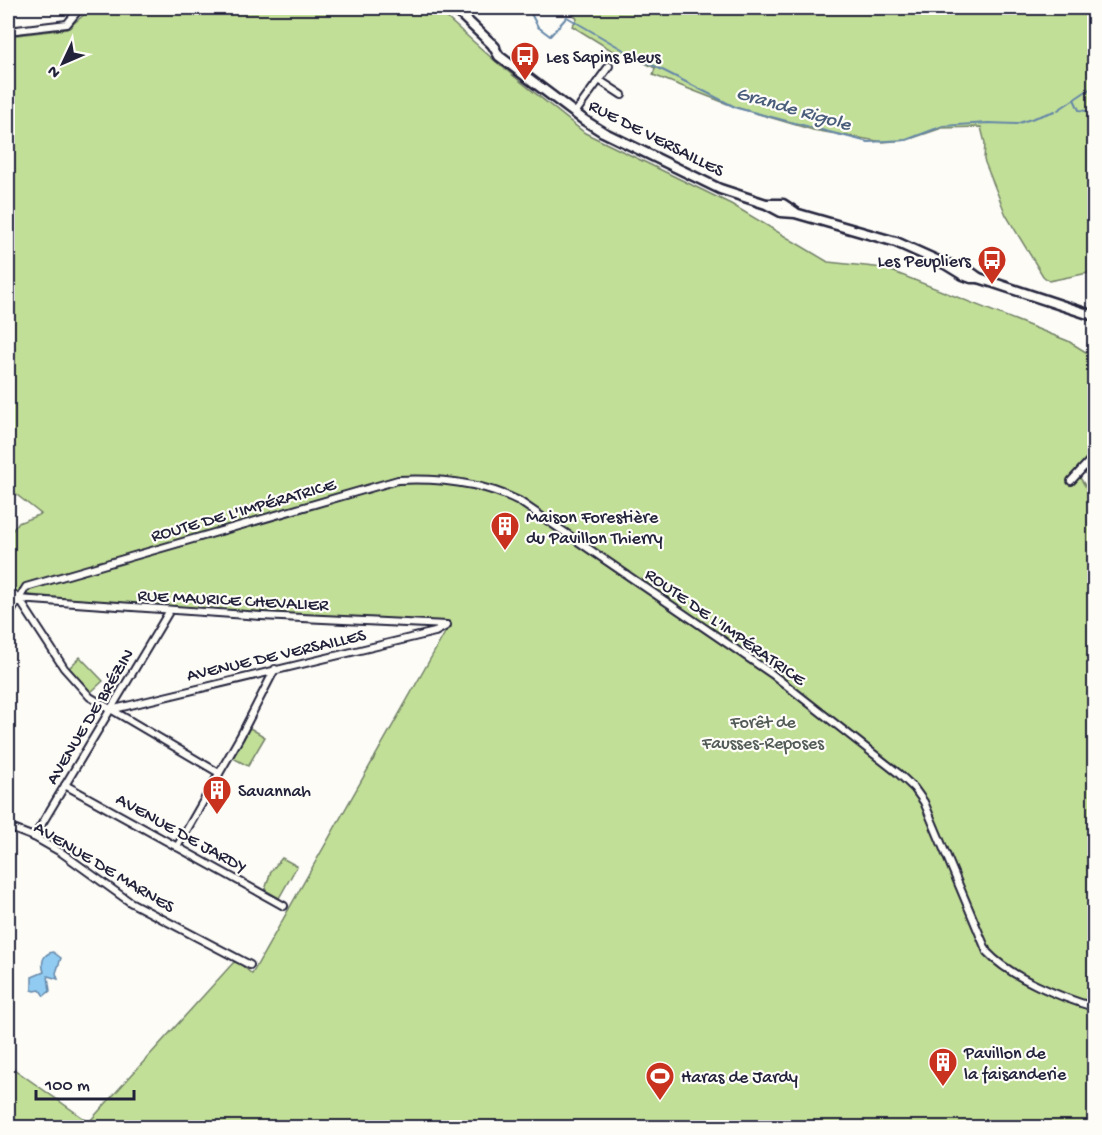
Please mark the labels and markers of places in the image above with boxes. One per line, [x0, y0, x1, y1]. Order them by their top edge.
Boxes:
bus stop icon: Les Sapins Bleus [509, 40, 541, 82]
place label: Les Sapins Bleus [546, 48, 662, 69]
bus stop icon: Les Peupliers [976, 244, 1008, 286]
place label: Les Peupliers [878, 252, 972, 273]
place label: Maison Forestière du Pavillon Thierry [526, 508, 663, 550]
building icon: Maison Forestière du Pavillon Thierry [489, 510, 521, 552]
building icon: Savannah [201, 774, 233, 816]
place label: Savannah [238, 782, 311, 803]
place label: Pavillon de la faisanderie [963, 1044, 1067, 1086]
building icon: Pavillon de la faisanderie [927, 1046, 959, 1088]
sports icon: Haras de Jardy [644, 1060, 676, 1102]
place label: Haras de Jardy [681, 1068, 798, 1089]

